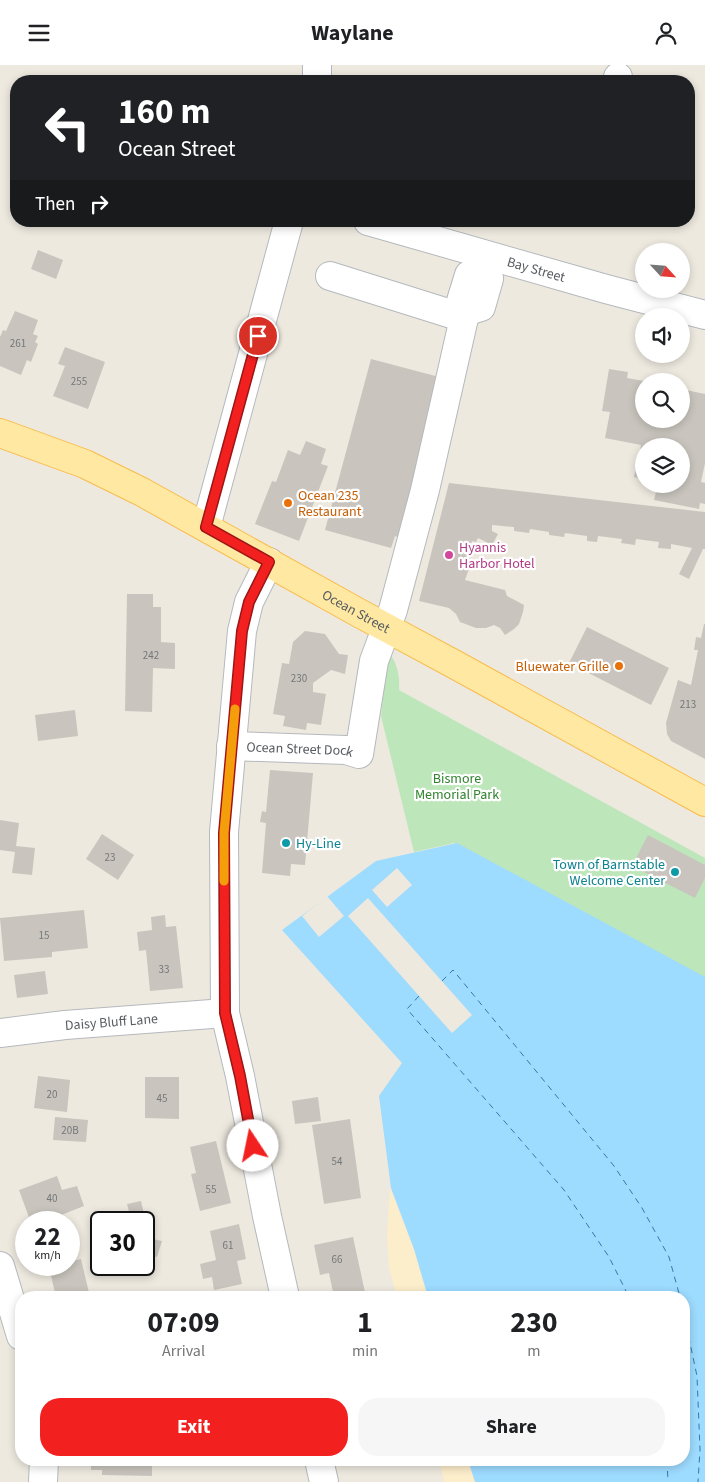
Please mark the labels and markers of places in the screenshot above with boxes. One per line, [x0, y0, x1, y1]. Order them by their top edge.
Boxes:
pin [237, 315, 279, 357]
place label: Ocean 235 Restaurant [298, 486, 362, 522]
marker: Ocean 235 Restaurant [282, 497, 294, 509]
place label: Hyannis Harbor Hotel [459, 538, 535, 574]
marker: Hyannis Harbor Hotel [443, 549, 455, 561]
place label: Bluewater Grille [516, 657, 609, 677]
marker: Bluewater Grille [613, 660, 625, 672]
place label: Hy-Line [296, 834, 341, 854]
marker: Hy-Line [280, 837, 292, 849]
place label: Town of Barnstable Welcome Center [553, 855, 665, 891]
marker: Town of Barnstable Welcome Center [669, 866, 681, 878]

